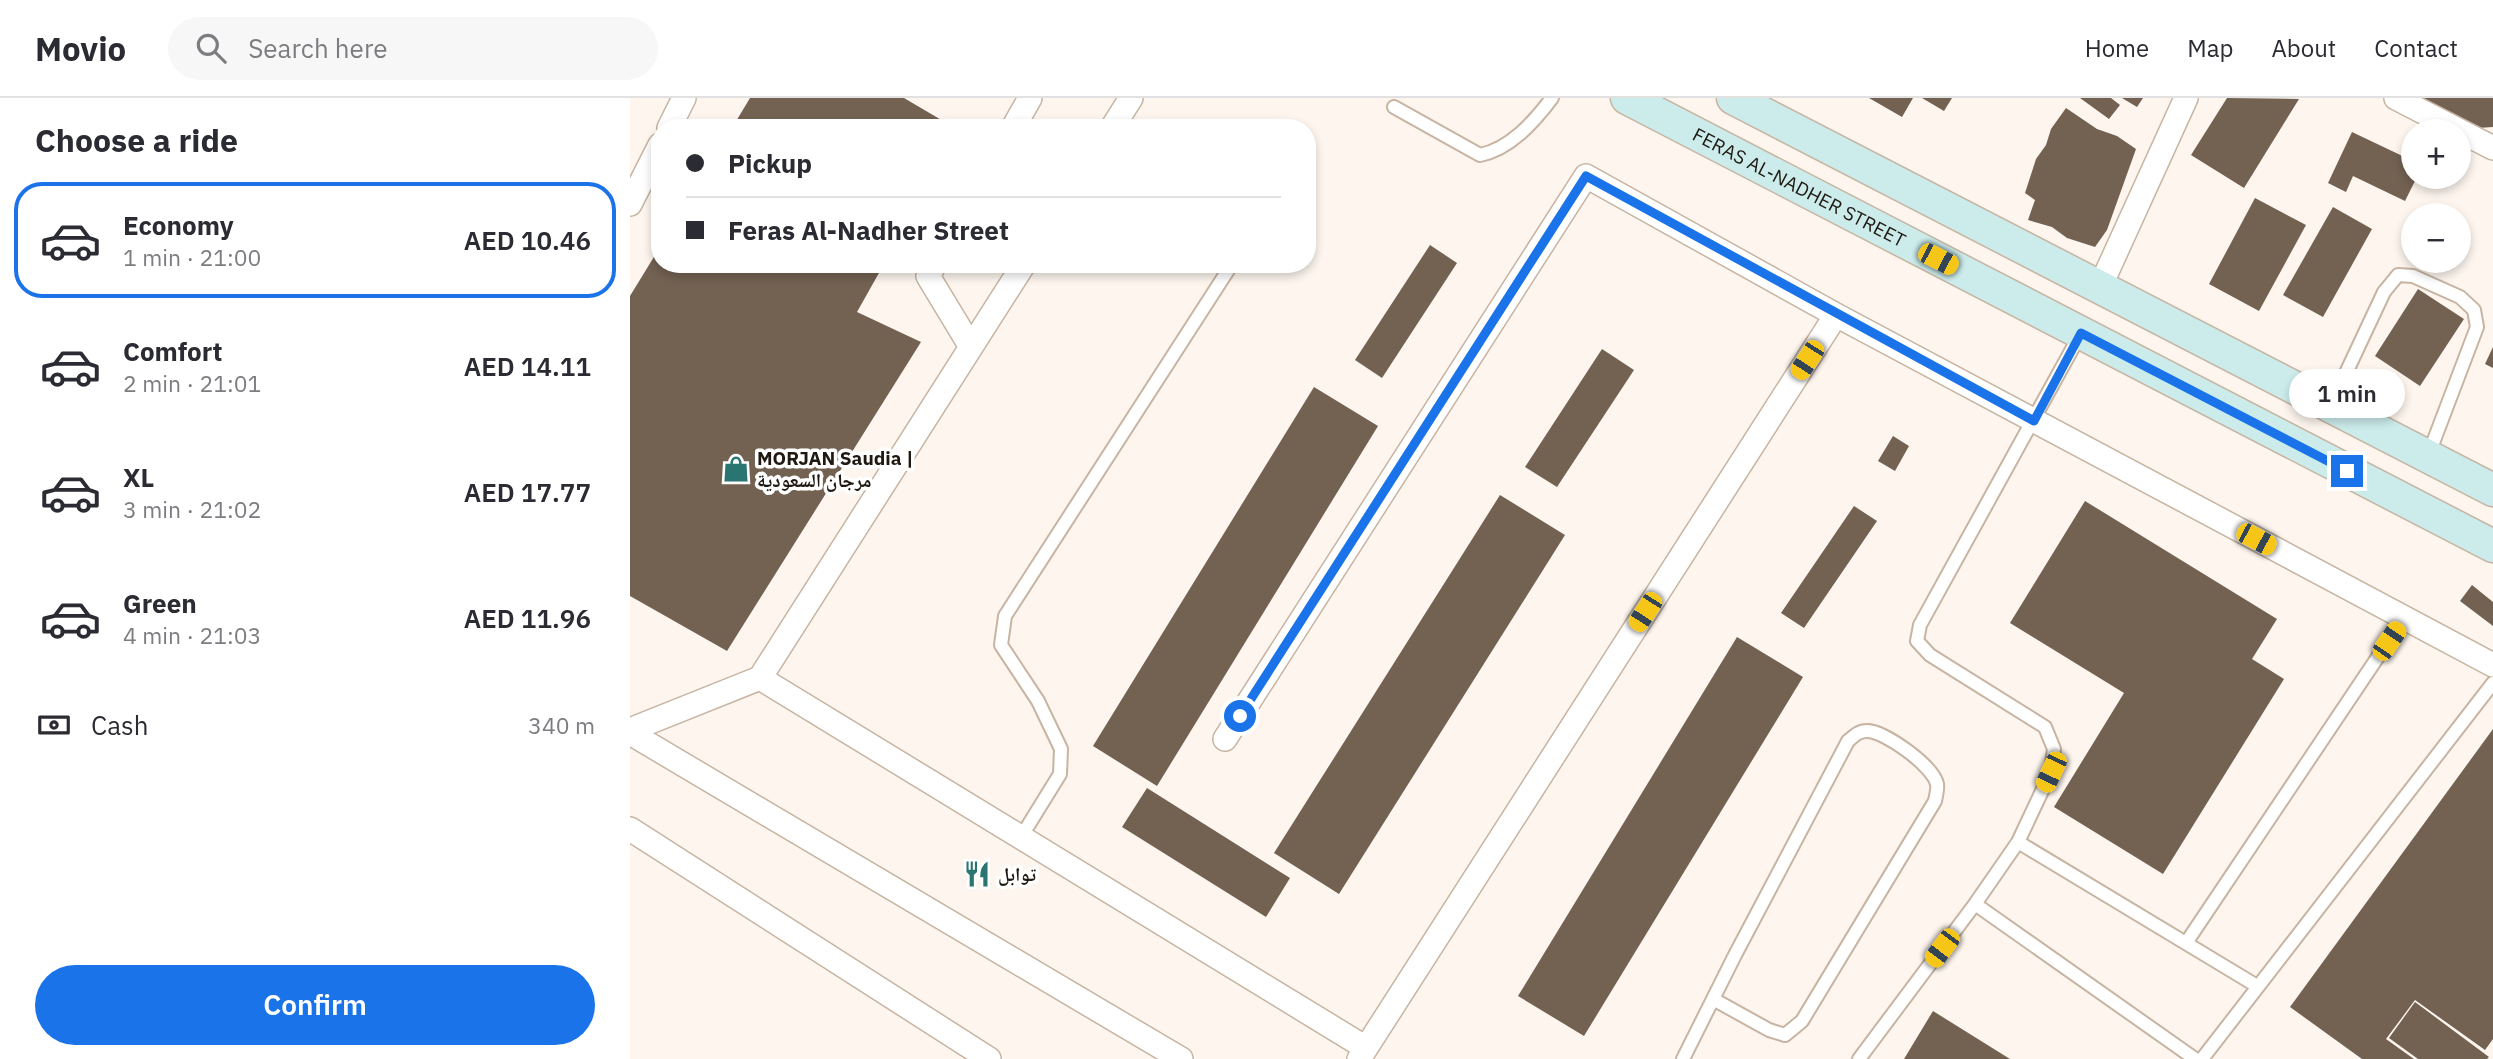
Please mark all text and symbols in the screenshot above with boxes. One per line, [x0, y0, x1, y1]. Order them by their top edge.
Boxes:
search box [168, 17, 658, 80]
text: Movio [35, 27, 126, 70]
icon: search [192, 29, 230, 67]
text: Search here [248, 31, 388, 65]
text: Home [2085, 32, 2149, 64]
text: Map [2187, 32, 2233, 64]
text: About [2271, 32, 2336, 64]
text: Contact [2374, 32, 2458, 64]
text: Choose a ride [35, 119, 238, 161]
map controls [2401, 119, 2471, 273]
button: + [2401, 119, 2471, 189]
street label: FERAS AL-NADHER STREET [1689, 122, 1910, 252]
text: Pickup [728, 146, 812, 180]
button: − [2401, 203, 2471, 273]
text: Economy [123, 208, 234, 242]
icon: car [39, 209, 102, 272]
text: Feras Al-Nadher Street [728, 213, 1009, 247]
text: AED 10.46 [464, 223, 591, 257]
car [1915, 240, 1962, 278]
text: 1 min · 21:00 [123, 242, 261, 272]
text: Comfort [123, 334, 222, 368]
icon: car [39, 335, 102, 398]
car [1787, 337, 1828, 383]
text: AED 14.11 [464, 349, 591, 383]
text: 2 min · 21:01 [123, 368, 261, 398]
callout: 1 min [2289, 370, 2405, 418]
text: 1 min [2317, 378, 2377, 408]
place label: MORJAN Saudia | مرجان السعودية [757, 446, 914, 492]
shop icon: MORJAN Saudia | مرجان السعودية [721, 454, 751, 484]
route end [2331, 455, 2363, 487]
text: XL [123, 460, 154, 494]
icon: car [39, 461, 102, 524]
text: AED 17.77 [464, 475, 591, 509]
text: 3 min · 21:02 [123, 494, 261, 524]
car [2233, 520, 2280, 558]
text: Green [123, 586, 197, 620]
icon: car [39, 587, 102, 650]
car [1625, 589, 1666, 635]
text: AED 11.96 [464, 601, 591, 635]
car [2369, 618, 2410, 664]
text: 4 min · 21:03 [123, 620, 261, 650]
route start [1224, 700, 1256, 732]
icon: cash [35, 706, 73, 744]
text: Cash [91, 708, 148, 742]
text: 340 m [528, 710, 595, 740]
car [2033, 749, 2070, 795]
restaurant icon: توابل [962, 859, 992, 889]
place label: توابل [998, 862, 1037, 886]
car [1921, 925, 1964, 971]
button: Confirm [35, 965, 595, 1045]

